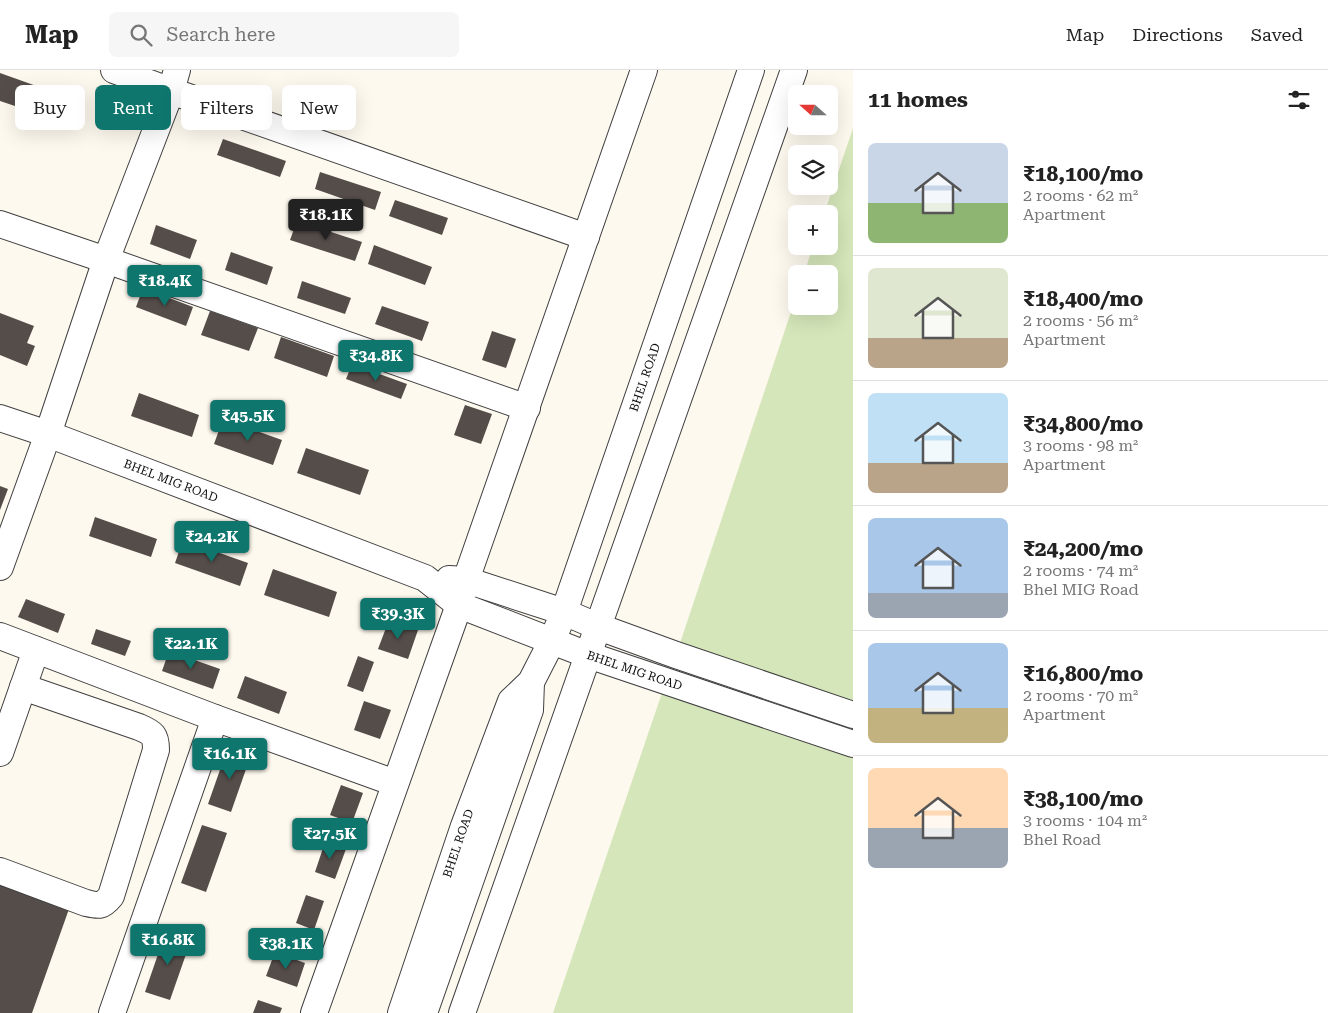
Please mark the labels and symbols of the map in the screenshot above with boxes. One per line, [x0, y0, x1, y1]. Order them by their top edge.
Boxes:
north arrow [788, 85, 838, 135]
pin: ₹18.1K [285, 198, 367, 241]
pin: ₹18.4K [124, 264, 206, 307]
pin: ₹34.8K [335, 340, 417, 382]
street label: BHEL ROAD [627, 341, 663, 414]
pin: ₹45.5K [207, 400, 289, 442]
street label: BHEL MIG ROAD [122, 457, 220, 505]
pin: ₹24.2K [171, 520, 253, 563]
pin: ₹39.3K [357, 598, 439, 640]
pin: ₹22.1K [150, 628, 232, 670]
street label: BHEL MIG ROAD [585, 648, 684, 693]
pin: ₹16.1K [189, 738, 271, 780]
street label: BHEL ROAD [440, 807, 477, 879]
pin: ₹27.5K [289, 818, 371, 860]
pin: ₹16.8K [127, 924, 209, 966]
pin: ₹38.1K [245, 928, 327, 970]

